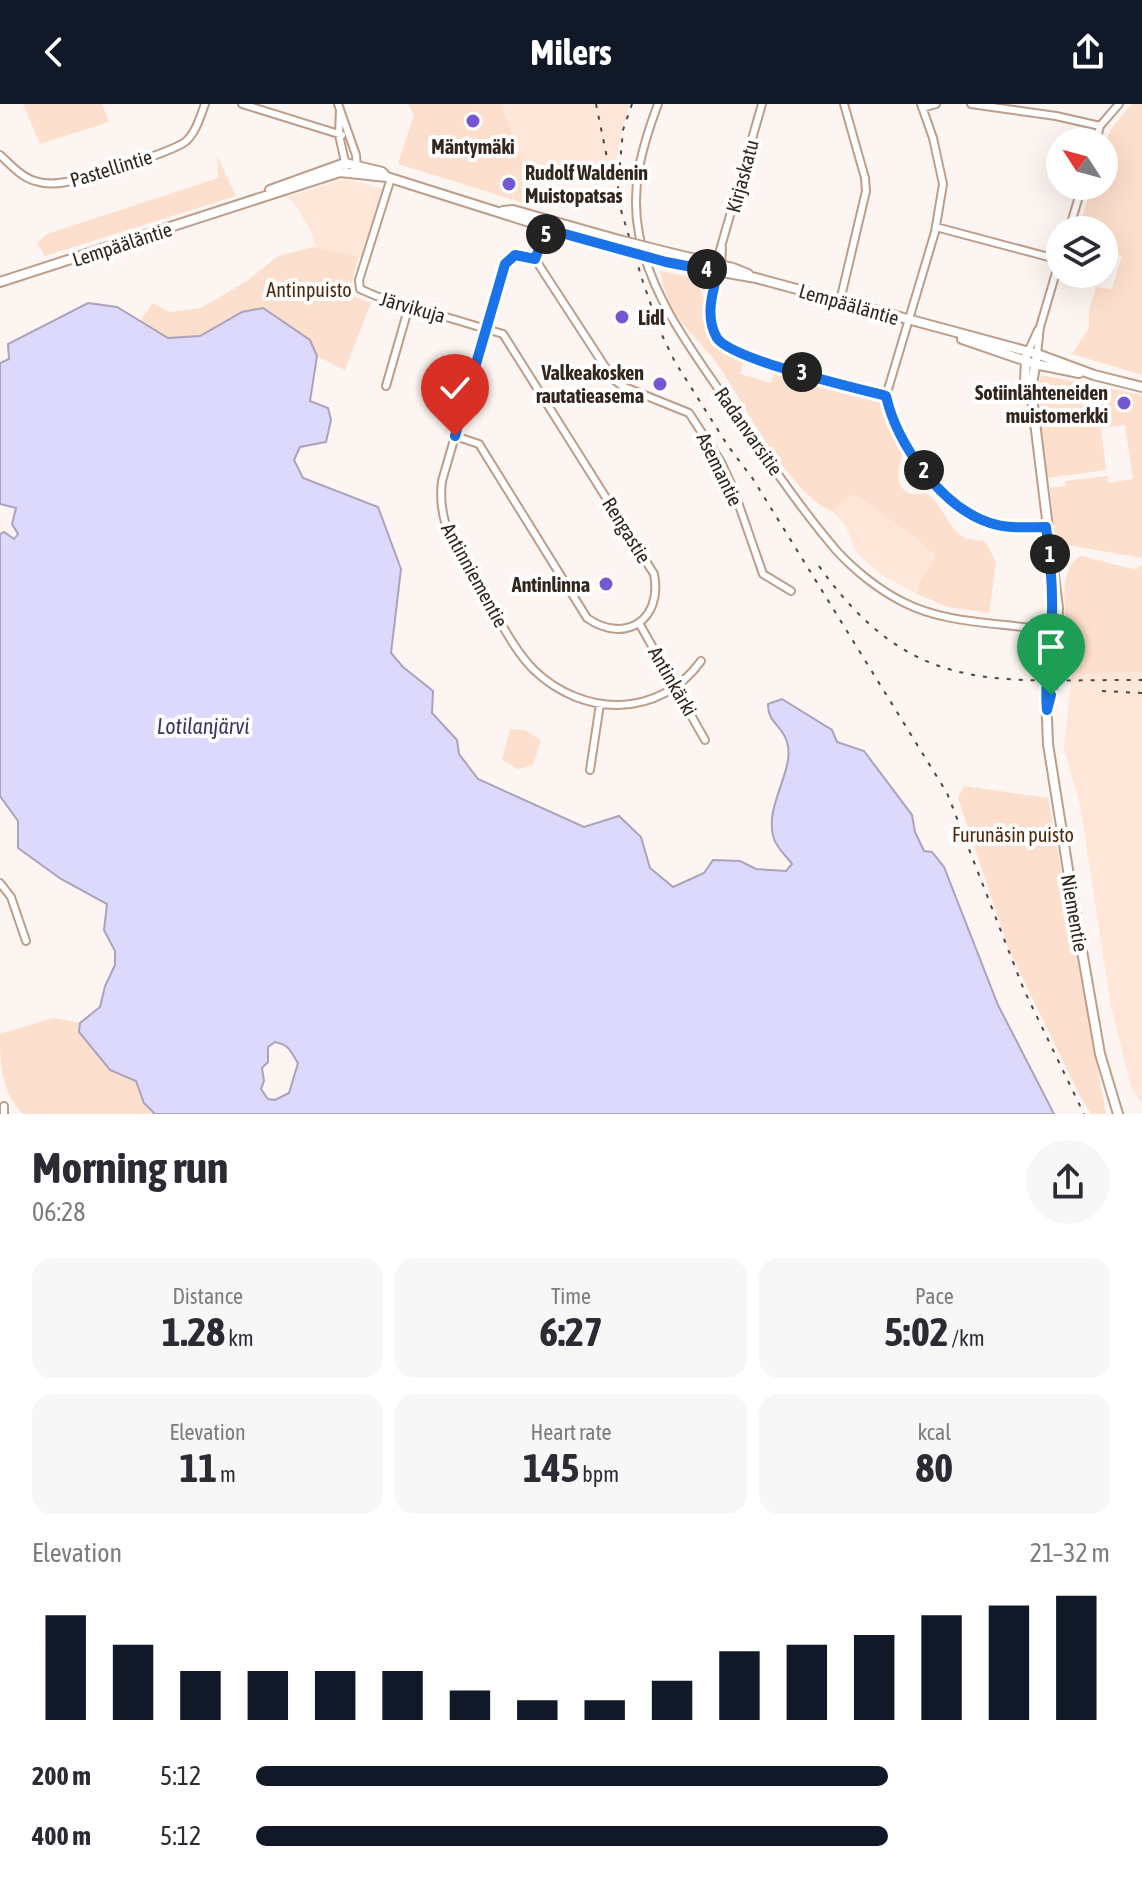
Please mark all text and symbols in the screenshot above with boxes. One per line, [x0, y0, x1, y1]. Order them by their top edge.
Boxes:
icon: back [32, 30, 76, 74]
icon: share [1066, 30, 1110, 74]
text: Milers [530, 31, 612, 73]
marker: Mäntymäki [464, 112, 482, 130]
north arrow [1046, 128, 1118, 200]
map controls [1046, 128, 1118, 288]
place label: Mäntymäki [431, 135, 515, 158]
street label: Kirjaskatu [721, 137, 763, 215]
street label: Pastellintie [67, 145, 155, 191]
place label: Rudolf Waldenin Muistopatsas [525, 161, 648, 207]
marker: Rudolf Waldenin Muistopatsas [500, 175, 518, 193]
pin: 5 [526, 214, 566, 254]
button: layers [1046, 216, 1118, 288]
street label: Lempääläntie [69, 217, 175, 271]
text: 5 [541, 221, 551, 247]
pin: 4 [687, 249, 727, 289]
text: 4 [702, 256, 712, 282]
park label: Antinpuisto [266, 278, 352, 301]
street label: Lempääläntie [796, 279, 902, 329]
street label: Järvikuja [378, 287, 448, 327]
place label: Lidl [638, 306, 666, 329]
marker: Lidl [613, 308, 631, 326]
pin: 3 [782, 352, 822, 392]
pin [421, 354, 489, 436]
text: 3 [797, 359, 807, 385]
place label: Valkeakosken rautatieasema [536, 361, 644, 407]
icon: check [433, 366, 477, 410]
marker: Valkeakosken rautatieasema [651, 375, 669, 393]
place label: Sotiinlähteneiden muistomerkki [975, 381, 1108, 427]
street label: Radanvarsitie [710, 383, 788, 479]
marker: Sotiinlähteneiden muistomerkki [1115, 394, 1133, 412]
street label: Asemantie [692, 429, 748, 509]
pin: 2 [904, 450, 944, 490]
text: 2 [919, 457, 929, 483]
street label: Rengastie [598, 493, 656, 567]
street label: Antinniementie [437, 519, 513, 631]
pin: 1 [1030, 534, 1070, 574]
text: 1 [1045, 541, 1055, 567]
place label: Antinlinna [511, 573, 590, 596]
marker: Antinlinna [597, 575, 615, 593]
pin [1017, 613, 1085, 695]
icon: arrive [1029, 625, 1073, 669]
street label: Antinkärki [644, 642, 702, 720]
water label: Lotilanjärvi [157, 713, 249, 739]
park label: Furunäsin puisto [952, 823, 1074, 846]
street label: Niementie [1057, 873, 1093, 953]
button: share [1026, 1140, 1110, 1224]
text: Morning run [32, 1142, 228, 1192]
text: 06:28 [32, 1197, 86, 1227]
text: Distance [172, 1283, 243, 1309]
text: Time [551, 1283, 591, 1309]
text: Pace [915, 1283, 954, 1309]
text: 1.28 [162, 1309, 225, 1354]
text: 6:27 [539, 1309, 603, 1354]
text: 5:02 [884, 1309, 949, 1354]
text: km [225, 1325, 254, 1351]
text: /km [949, 1325, 984, 1351]
text: Elevation [170, 1419, 246, 1445]
text: Heart rate [530, 1419, 612, 1445]
text: kcal [918, 1419, 951, 1445]
text: 11 [179, 1445, 217, 1490]
text: 145 [523, 1445, 579, 1490]
text: 80 [916, 1445, 953, 1490]
text: m [217, 1461, 236, 1487]
text: bpm [579, 1461, 619, 1487]
text: Elevation [32, 1538, 122, 1568]
text: 21–32 m [1030, 1538, 1110, 1568]
text: 200 m [32, 1761, 91, 1791]
text: 5:12 [160, 1761, 201, 1791]
text: 400 m [32, 1821, 91, 1851]
text: 5:12 [160, 1821, 201, 1851]

